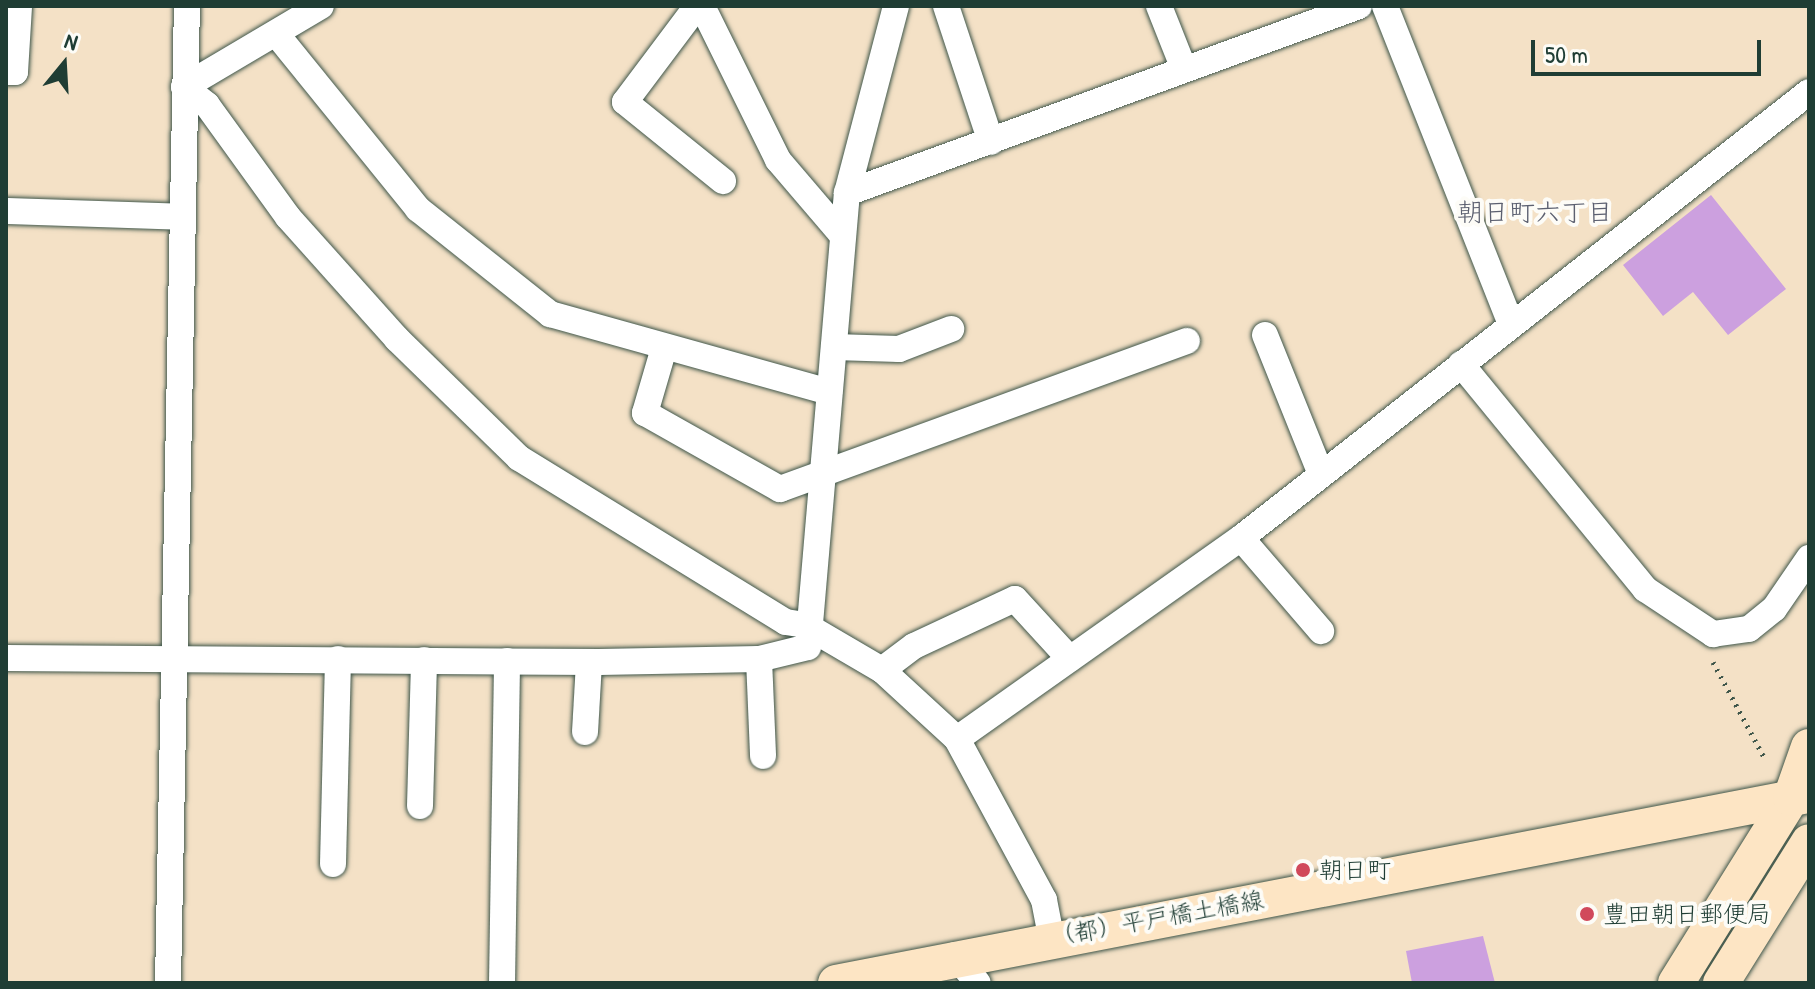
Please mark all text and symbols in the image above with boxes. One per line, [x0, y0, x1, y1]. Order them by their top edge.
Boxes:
north arrow [24, 24, 104, 104]
scale bar [1535, 24, 1765, 74]
text: N [61, 25, 82, 57]
text: 50 m [1545, 38, 1588, 70]
district label: 朝日町六丁目 [1457, 196, 1613, 228]
place label: 朝日町 [1319, 856, 1391, 884]
marker: 朝日町 [1294, 861, 1312, 879]
street label: （都）平戸橋土橋線 [1048, 885, 1266, 951]
place label: 豊田朝日郵便局 [1603, 900, 1771, 928]
marker: 豊田朝日郵便局 [1578, 905, 1596, 923]

